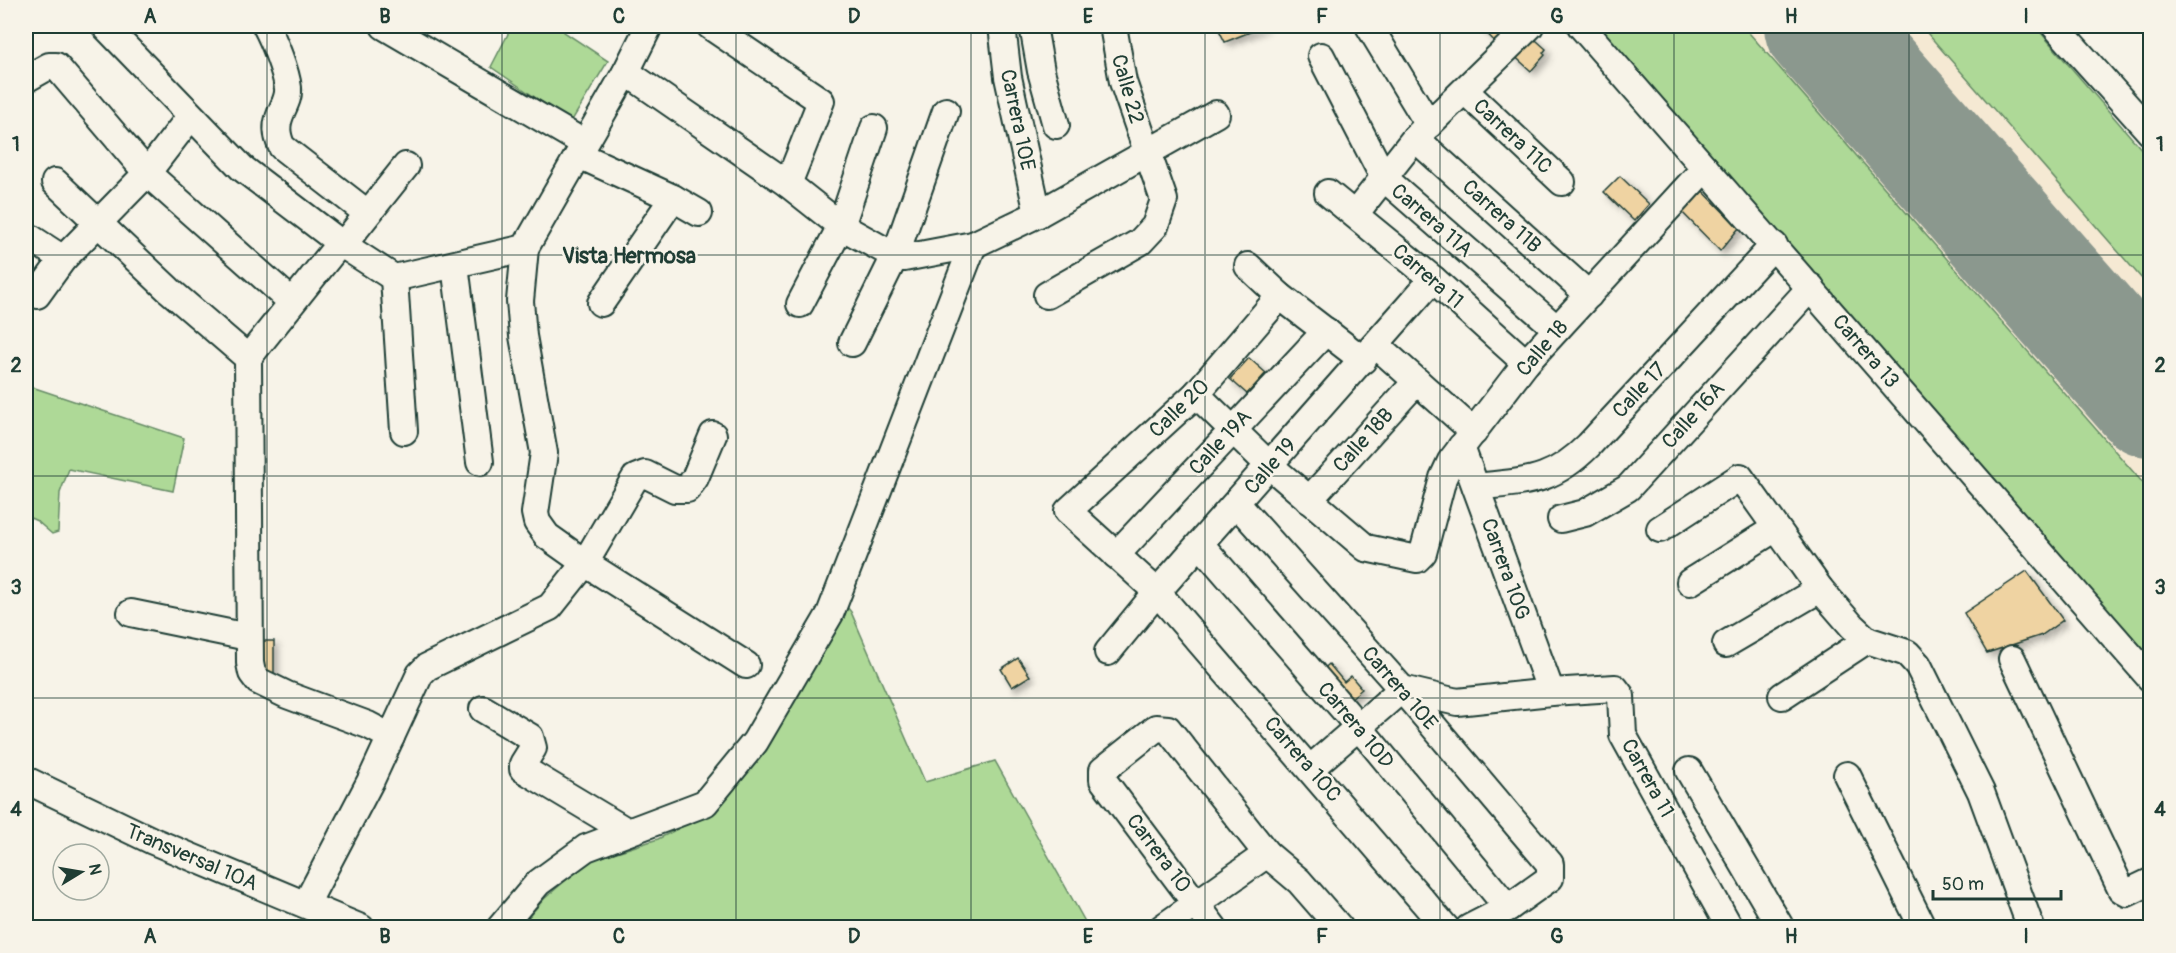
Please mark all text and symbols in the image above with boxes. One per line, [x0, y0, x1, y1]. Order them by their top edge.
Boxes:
text: A [144, 4, 157, 29]
text: B [379, 4, 391, 29]
text: C [613, 4, 625, 29]
text: D [848, 4, 861, 29]
text: E [1083, 4, 1094, 29]
text: F [1316, 4, 1328, 29]
text: G [1550, 4, 1564, 29]
text: H [1785, 4, 1798, 29]
text: I [2023, 4, 2029, 29]
street label: Calle 22 [1105, 51, 1150, 127]
street label: Carrera 10E [994, 67, 1041, 173]
street label: Carrera 11C [1467, 93, 1558, 180]
text: 1 [12, 132, 20, 157]
text: 1 [2156, 132, 2164, 157]
street label: Carrera 11B [1456, 174, 1547, 259]
street label: Carrera 11A [1385, 178, 1478, 263]
street label: Carrera 11 [1386, 238, 1469, 315]
district label: Vista Hermosa [562, 242, 696, 270]
street label: Carrera 13 [1826, 309, 1905, 394]
street label: Calle 18 [1510, 314, 1574, 382]
text: 2 [10, 353, 22, 378]
text: 2 [2154, 353, 2166, 378]
street label: Calle 17 [1607, 357, 1672, 424]
street label: Calle 20 [1143, 373, 1215, 444]
street label: Calle 16A [1656, 376, 1731, 455]
street label: Calle 18B [1327, 402, 1400, 478]
street label: Calle 19A [1183, 404, 1258, 481]
street label: Calle 19 [1238, 432, 1302, 500]
street label: Carrera 10G [1475, 515, 1536, 624]
text: 3 [10, 575, 22, 600]
text: 3 [2154, 575, 2166, 600]
street label: Carrera 10E [1356, 641, 1444, 736]
street label: Carrera 10D [1311, 676, 1400, 774]
street label: Carrera 10C [1258, 711, 1347, 808]
street label: Carrera 11 [1615, 734, 1680, 822]
text: 4 [10, 797, 22, 822]
text: 4 [2154, 797, 2166, 822]
street label: Carrera 10 [1120, 808, 1197, 898]
street label: Transversal 10A [122, 818, 262, 897]
north arrow [51, 842, 111, 902]
text: N [84, 862, 106, 877]
scale bar [1933, 863, 2060, 901]
text: 50 m [1942, 873, 1984, 896]
text: A [144, 924, 157, 949]
text: B [379, 924, 391, 949]
text: C [613, 924, 625, 949]
text: D [848, 924, 861, 949]
text: E [1083, 924, 1094, 949]
text: F [1316, 924, 1328, 949]
text: G [1550, 924, 1564, 949]
text: H [1785, 924, 1798, 949]
text: I [2023, 924, 2029, 949]

